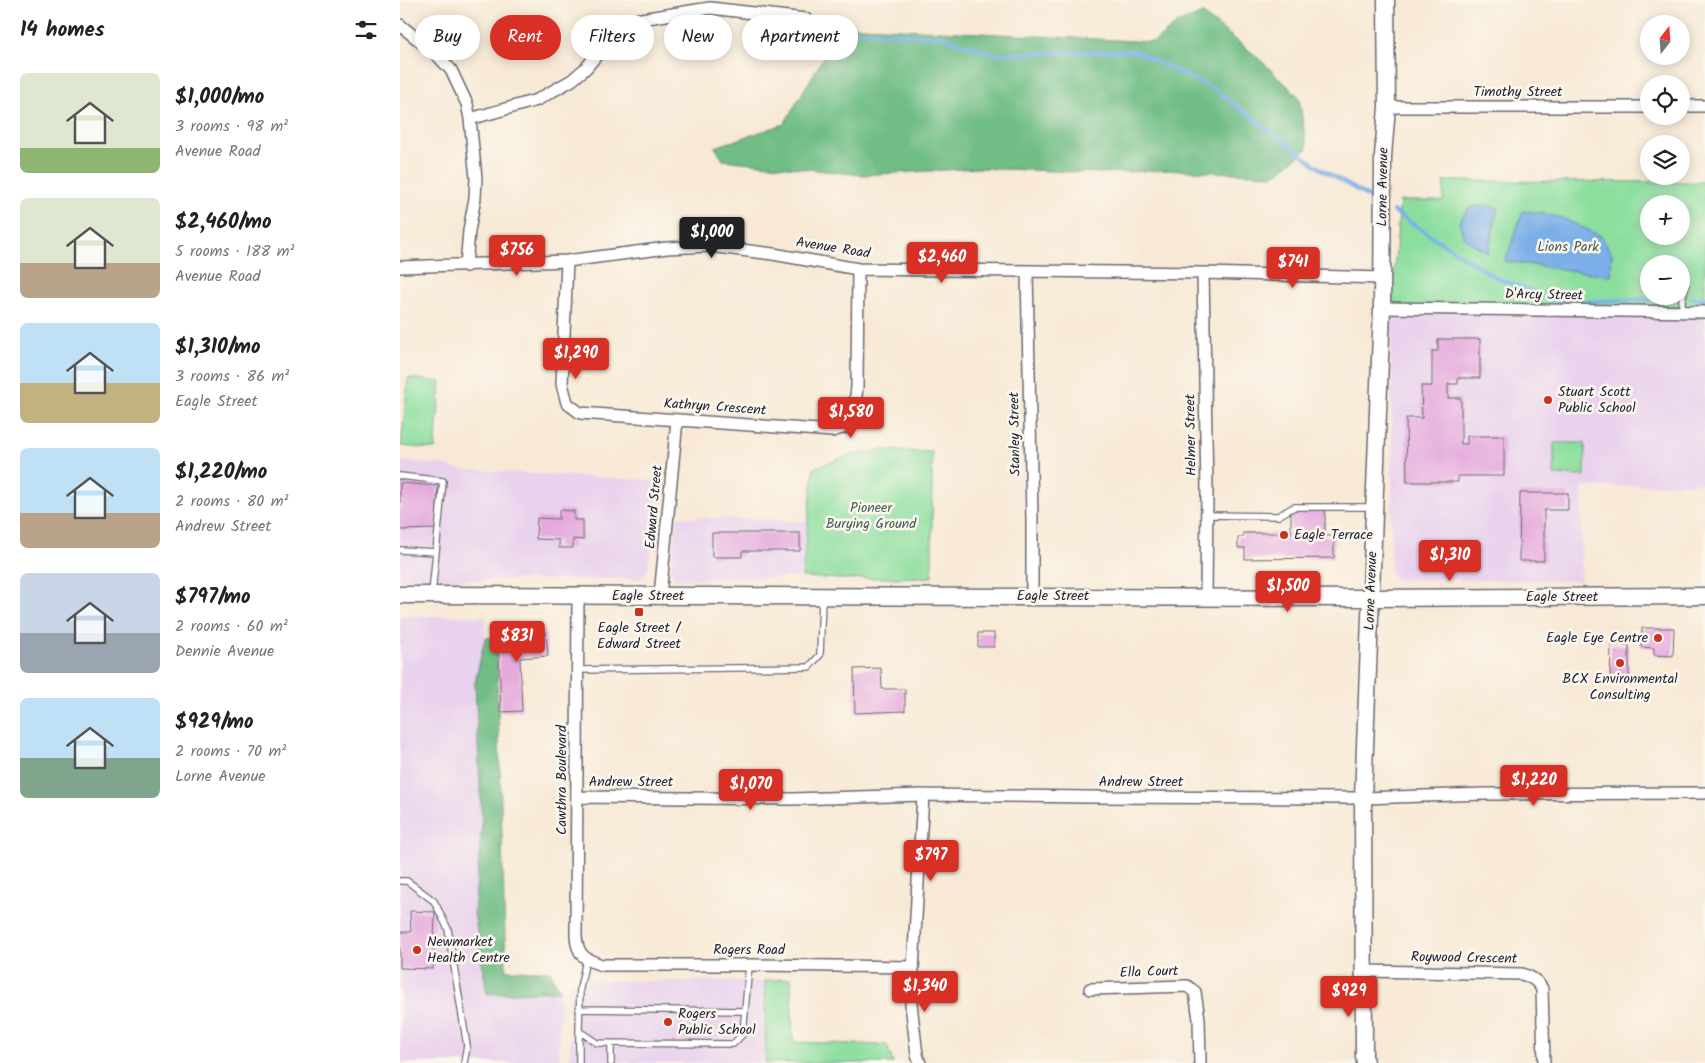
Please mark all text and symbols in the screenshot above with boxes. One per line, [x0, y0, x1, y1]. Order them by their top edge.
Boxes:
text: 14 homes [20, 14, 105, 47]
chip: Buy [415, 15, 480, 60]
chip: Rent [490, 15, 561, 60]
chip: Filters [571, 15, 654, 60]
chip: New [664, 15, 732, 60]
chip: Apartment [742, 15, 858, 60]
north arrow [1640, 15, 1690, 65]
map controls [1640, 15, 1690, 305]
icon: filters [352, 16, 380, 44]
button: locate [1640, 75, 1690, 125]
text: $1,000/mo [175, 81, 264, 114]
street label: Timothy Street [1474, 81, 1563, 103]
icon: home [60, 93, 120, 153]
text: 3 rooms · 98 m² [175, 114, 288, 139]
button: layers [1640, 135, 1690, 185]
text: Avenue Road [175, 139, 261, 164]
street label: Lorne Avenue [1371, 147, 1395, 227]
button: + [1640, 195, 1690, 245]
text: $2,460/mo [175, 206, 271, 239]
pin: $1,000 [671, 216, 753, 259]
icon: home [60, 218, 120, 278]
text: $1,000 [690, 220, 734, 245]
street label: Avenue Road [794, 231, 873, 265]
pin: $756 [487, 234, 547, 277]
park label: Lions Park [1537, 236, 1599, 258]
text: $756 [500, 238, 534, 263]
text: 5 rooms · 188 m² [175, 239, 294, 264]
pin: $2,460 [901, 242, 983, 284]
text: $2,460 [918, 245, 966, 270]
pin: $741 [1263, 246, 1323, 289]
text: $741 [1278, 250, 1308, 275]
button: − [1640, 255, 1690, 305]
text: Avenue Road [175, 264, 261, 289]
street label: D'Arcy Street [1505, 283, 1584, 307]
text: $1,310/mo [175, 331, 261, 364]
pin: $1,290 [535, 338, 617, 380]
text: $1,290 [554, 341, 598, 366]
icon: home [60, 343, 120, 403]
text: 3 rooms · 86 m² [175, 364, 289, 389]
place label: Stuart Scott Public School [1558, 381, 1636, 419]
text: Eagle Street [175, 389, 258, 414]
street label: Stanley Street [1003, 391, 1027, 476]
street label: Kathryn Crescent [663, 392, 768, 422]
street label: Helmer Street [1179, 393, 1203, 476]
marker: Stuart Scott Public School [1542, 394, 1554, 406]
pin: $1,580 [810, 396, 892, 439]
text: $1,580 [829, 400, 873, 425]
text: $1,220/mo [175, 456, 267, 489]
street label: Edward Street [639, 464, 669, 550]
icon: home [60, 468, 120, 528]
text: 2 rooms · 80 m² [175, 489, 288, 514]
park label: Pioneer Burying Ground [826, 497, 917, 535]
text: Andrew Street [175, 514, 272, 539]
place label: Eagle Terrace [1294, 524, 1374, 546]
marker: Eagle Terrace [1278, 529, 1290, 541]
pin: $1,310 [1409, 540, 1491, 582]
text: $1,310 [1430, 543, 1470, 568]
street label: Lorne Avenue [1359, 550, 1383, 631]
pin: $1,500 [1247, 570, 1329, 613]
text: $1,500 [1266, 574, 1310, 599]
text: $797/mo [175, 581, 251, 614]
street label: Eagle Street [612, 585, 685, 607]
street label: Eagle Street [1017, 585, 1090, 607]
street label: Eagle Street [1526, 586, 1599, 608]
icon: home [60, 593, 120, 653]
marker: Eagle Street / Edward Street [633, 606, 645, 618]
text: 2 rooms · 60 m² [175, 614, 288, 639]
place label: Eagle Street / Edward Street [597, 617, 682, 655]
pin: $831 [487, 620, 547, 663]
text: $831 [501, 624, 533, 649]
place label: Eagle Eye Centre [1546, 627, 1649, 649]
marker: Eagle Eye Centre [1652, 632, 1664, 644]
text: Dennie Avenue [175, 639, 274, 664]
marker: BCX Environmental Consulting [1614, 657, 1626, 669]
place label: BCX Environmental Consulting [1562, 668, 1678, 706]
text: $929/mo [175, 706, 254, 739]
icon: home [60, 718, 120, 778]
street label: Cawthra Boulevard [551, 724, 573, 835]
text: 2 rooms · 70 m² [175, 739, 286, 764]
text: Lorne Avenue [175, 764, 266, 789]
pin: $1,220 [1493, 764, 1575, 807]
pin: $1,070 [710, 768, 792, 811]
text: $1,220 [1511, 768, 1557, 793]
street label: Andrew Street [589, 771, 674, 793]
street label: Andrew Street [1099, 771, 1184, 793]
text: $1,070 [730, 772, 772, 797]
pin: $797 [901, 840, 961, 882]
text: $797 [915, 843, 947, 868]
place label: Newmarket Health Centre [427, 931, 510, 969]
street label: Rogers Road [713, 939, 786, 961]
marker: Newmarket Health Centre [411, 944, 423, 956]
street label: Roywood Crescent [1411, 946, 1518, 970]
street label: Ella Court [1119, 960, 1179, 984]
pin: $1,340 [884, 970, 966, 1013]
text: $1,340 [903, 974, 947, 999]
pin: $929 [1319, 976, 1379, 1018]
text: $929 [1332, 979, 1367, 1004]
place label: Rogers Public School [678, 1003, 756, 1041]
marker: Rogers Public School [662, 1016, 674, 1028]

